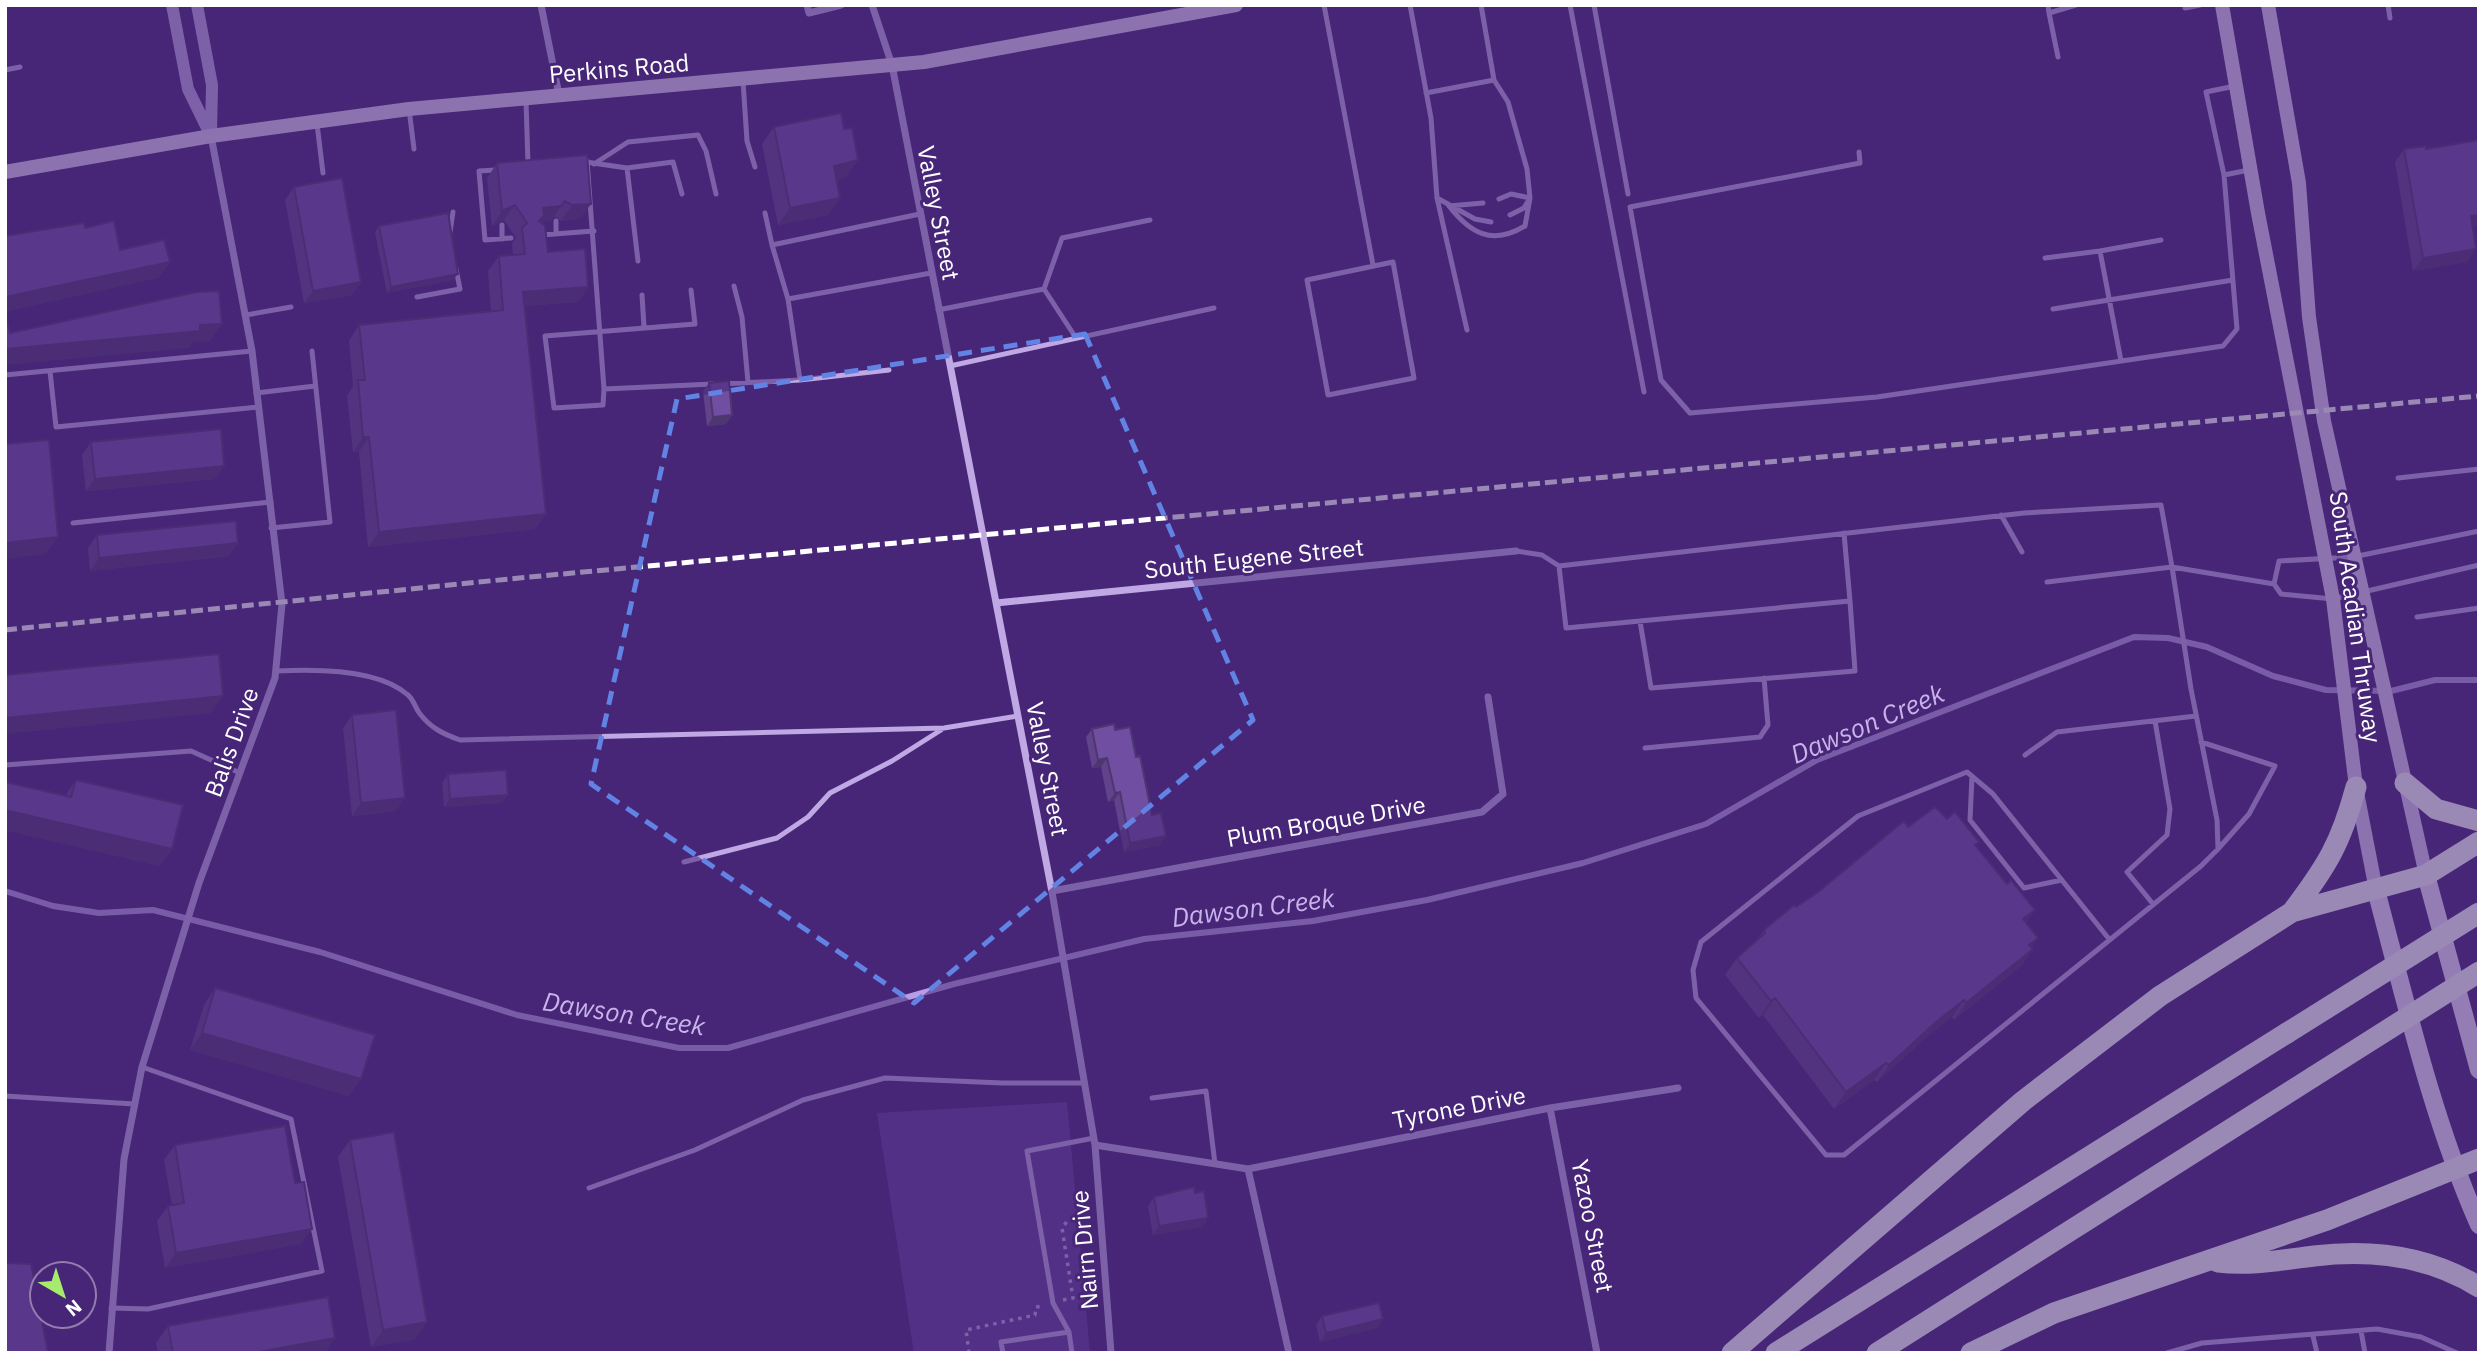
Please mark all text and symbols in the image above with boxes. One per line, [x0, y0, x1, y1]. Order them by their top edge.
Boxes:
street label: Perkins Road [547, 46, 691, 90]
street label: Valley Street [910, 143, 968, 283]
street label: South Acadian Thruway [2322, 489, 2390, 745]
street label: South Eugene Street [1143, 531, 1365, 585]
water label: Dawson Creek [1785, 675, 1949, 771]
street label: Balis Drive [196, 683, 266, 801]
street label: Valley Street [1019, 699, 1077, 839]
street label: Plum Broque Drive [1224, 788, 1428, 854]
water label: Dawson Creek [1170, 880, 1337, 934]
water label: Dawson Creek [541, 983, 708, 1043]
street label: Tyrone Drive [1390, 1078, 1528, 1136]
street label: Yazoo Street [1564, 1157, 1622, 1295]
street label: Nairn Drive [1063, 1189, 1105, 1311]
north arrow [28, 1260, 98, 1330]
text: N [61, 1295, 87, 1322]

